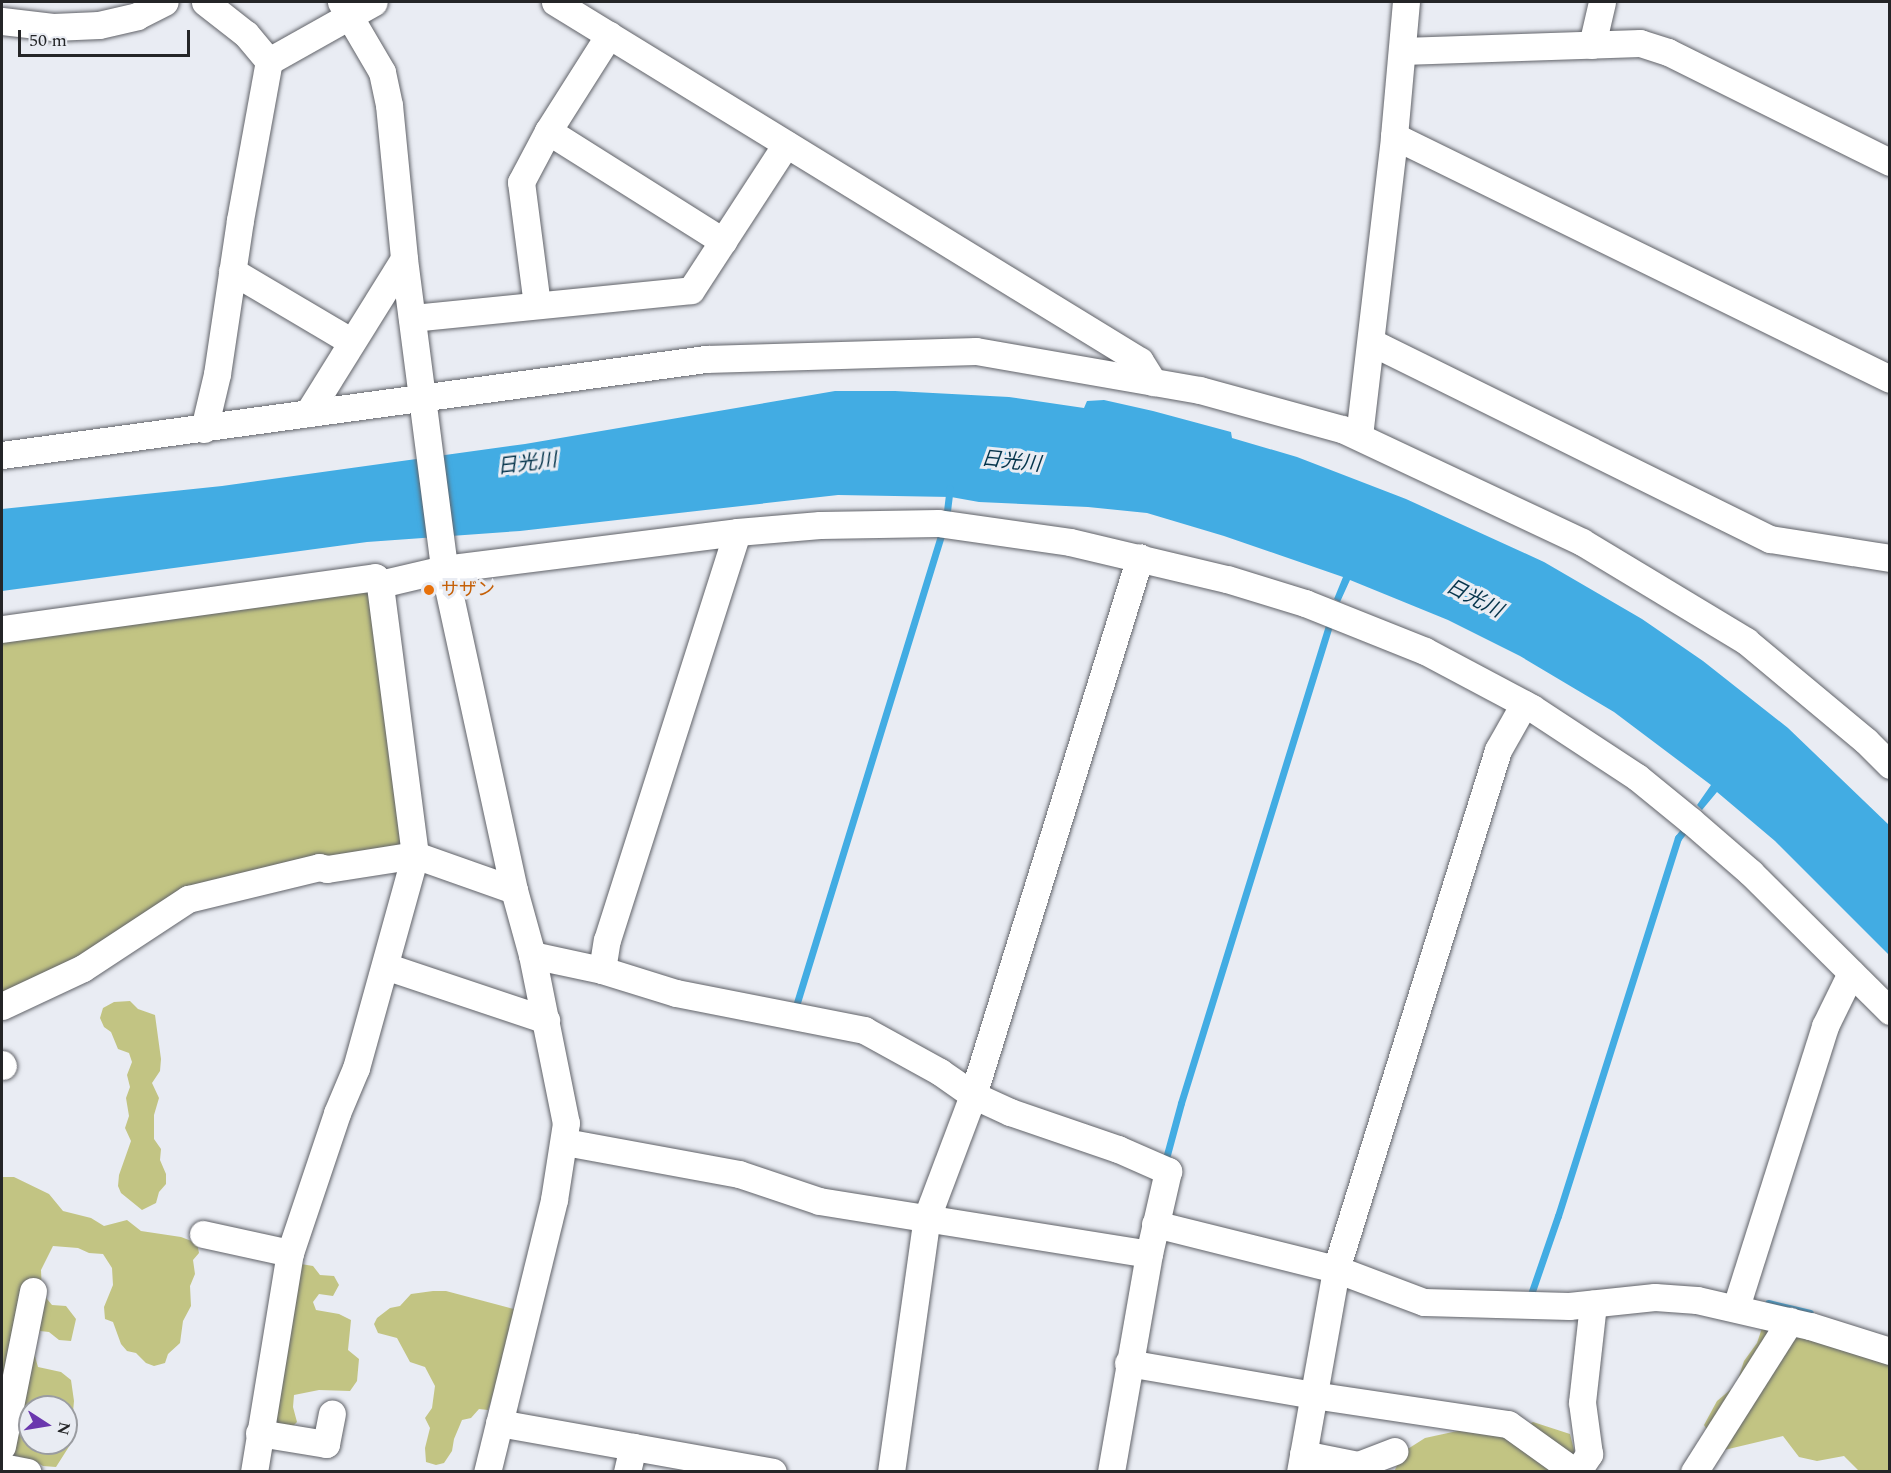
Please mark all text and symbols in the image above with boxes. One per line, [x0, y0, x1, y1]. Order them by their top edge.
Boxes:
scale bar [21, 18, 194, 56]
text: 50 m [29, 27, 67, 54]
water label: 日光川 [980, 447, 1042, 477]
water label: 日光川 [496, 448, 558, 480]
water label: 日光川 [1442, 575, 1506, 623]
place label: サザン [441, 579, 495, 601]
marker: サザン [422, 583, 436, 597]
north arrow [18, 1395, 78, 1455]
text: N [51, 1419, 77, 1437]

